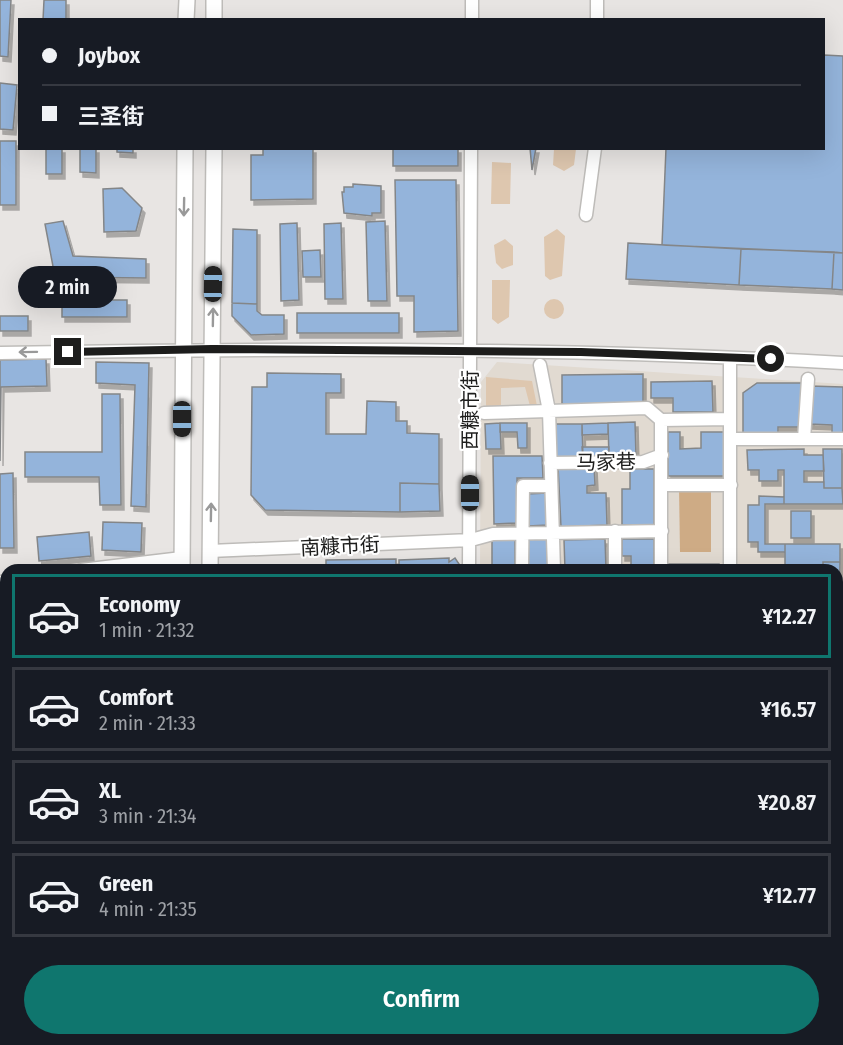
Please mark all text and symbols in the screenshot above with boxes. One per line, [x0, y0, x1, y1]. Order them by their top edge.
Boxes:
text: Joybox [78, 42, 140, 69]
text: 三圣街 [78, 103, 144, 130]
one-way arrow [178, 196, 190, 216]
callout: 2 min [19, 265, 118, 307]
car [204, 266, 222, 302]
text: 2 min [45, 275, 90, 299]
one-way arrow [207, 307, 219, 327]
route end [54, 338, 81, 365]
route start [757, 345, 784, 372]
one-way arrow [18, 346, 38, 358]
street label: 西糠市街 [458, 370, 482, 450]
car [173, 401, 191, 437]
street label: 马家巷 [576, 449, 636, 475]
car [461, 475, 479, 511]
one-way arrow [205, 502, 216, 522]
street label: 南糠市街 [299, 532, 381, 560]
icon: car [27, 589, 81, 643]
text: Economy [99, 591, 180, 618]
text: ¥12.27 [762, 603, 816, 630]
text: 1 min · 21:32 [99, 618, 194, 642]
icon: car [27, 682, 81, 736]
text: Comfort [99, 684, 173, 711]
text: ¥16.57 [760, 696, 816, 723]
text: 2 min · 21:33 [99, 711, 196, 735]
icon: car [27, 775, 81, 829]
text: XL [99, 777, 121, 804]
text: ¥20.87 [758, 789, 816, 816]
text: 3 min · 21:34 [99, 804, 197, 828]
icon: car [27, 868, 81, 922]
text: Green [99, 870, 153, 897]
text: ¥12.77 [763, 882, 816, 909]
text: 4 min · 21:35 [99, 897, 197, 921]
button: Confirm [24, 965, 819, 1034]

